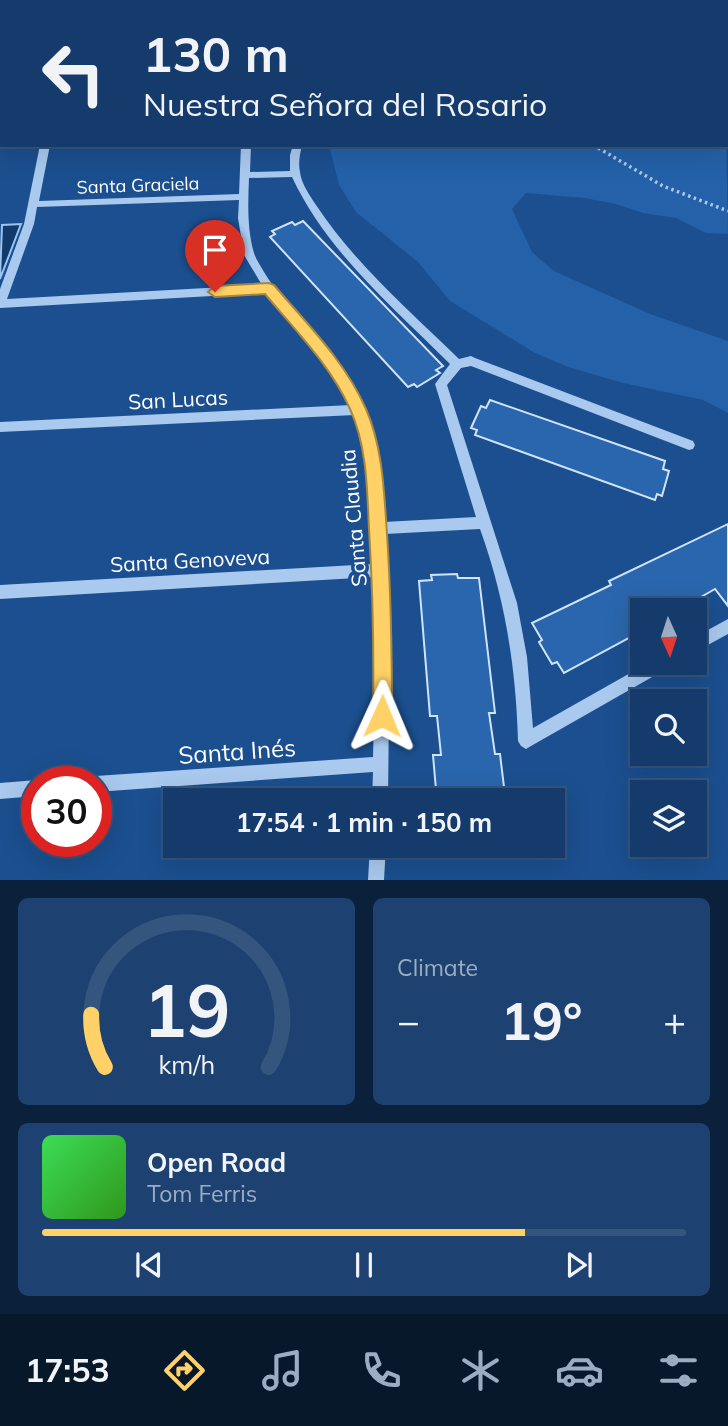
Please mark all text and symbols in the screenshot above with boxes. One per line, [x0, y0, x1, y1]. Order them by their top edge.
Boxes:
text: 130 m [143, 23, 289, 84]
icon: left [28, 28, 119, 119]
text: Nuestra Señora del Rosario [143, 84, 547, 124]
street label: Santa Graciela [76, 171, 200, 199]
pin [185, 220, 245, 292]
icon: arrive [196, 231, 234, 269]
street label: San Lucas [127, 383, 229, 415]
street label: Santa Claudia [334, 448, 372, 588]
street label: Santa Genoveva [109, 543, 271, 577]
north arrow [630, 598, 707, 676]
map controls [630, 598, 707, 857]
position arrow [345, 679, 419, 753]
button: search [630, 689, 707, 766]
street label: Santa Inés [177, 732, 297, 770]
speed limit sign: 30 [21, 766, 112, 857]
button: layers [630, 780, 707, 857]
text: 17:54 · 1 min · 150 m [236, 806, 492, 839]
text: Climate [397, 953, 478, 982]
text: 19 [143, 965, 230, 1056]
text: 19° [500, 988, 583, 1053]
text: − [397, 997, 420, 1045]
text: + [663, 997, 686, 1045]
text: km/h [158, 1049, 215, 1080]
text: Open Road [147, 1146, 286, 1179]
text: Tom Ferris [147, 1179, 257, 1208]
icon: previous [130, 1246, 168, 1284]
icon: pause [345, 1246, 383, 1284]
icon: next [560, 1246, 598, 1284]
icon: directions [160, 1346, 209, 1395]
icon: music [258, 1346, 307, 1395]
icon: phone [357, 1346, 406, 1395]
icon: climate [456, 1346, 505, 1395]
icon: car [555, 1346, 604, 1395]
icon: filters [654, 1346, 703, 1395]
text: 17:53 [25, 1350, 110, 1390]

